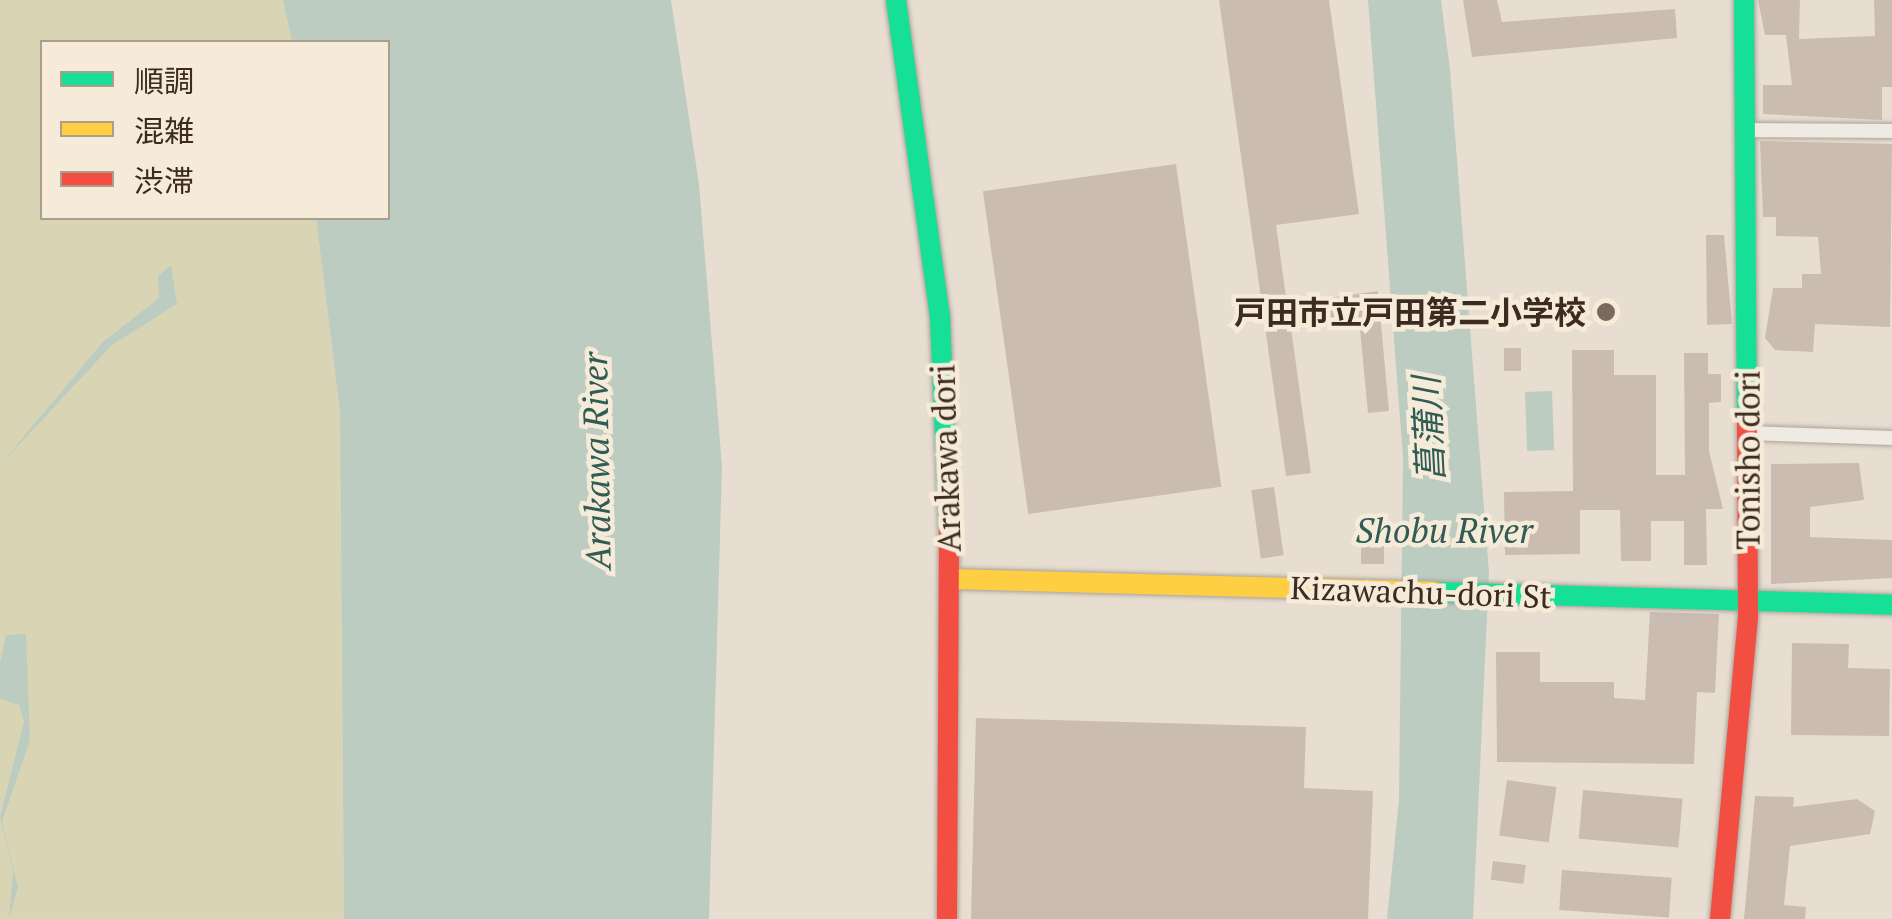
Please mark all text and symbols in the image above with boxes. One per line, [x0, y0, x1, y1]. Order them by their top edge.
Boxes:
legend [40, 40, 390, 220]
text: 順調 [134, 61, 194, 101]
text: 混雑 [134, 111, 194, 151]
text: 渋滞 [134, 161, 194, 201]
place label: 戸田市立戸田第二小学校 [1234, 293, 1586, 331]
marker: 戸田市立戸田第二小学校 [1595, 301, 1617, 323]
water label: Arakawa River [573, 352, 619, 570]
street label: Arakawa dori [924, 364, 968, 552]
street label: Tonisho dori [1729, 370, 1767, 550]
water label: 菖蒲川 [1404, 375, 1452, 483]
water label: Shobu River [1355, 509, 1533, 551]
street label: Kizawachu-dori St [1290, 568, 1552, 616]

